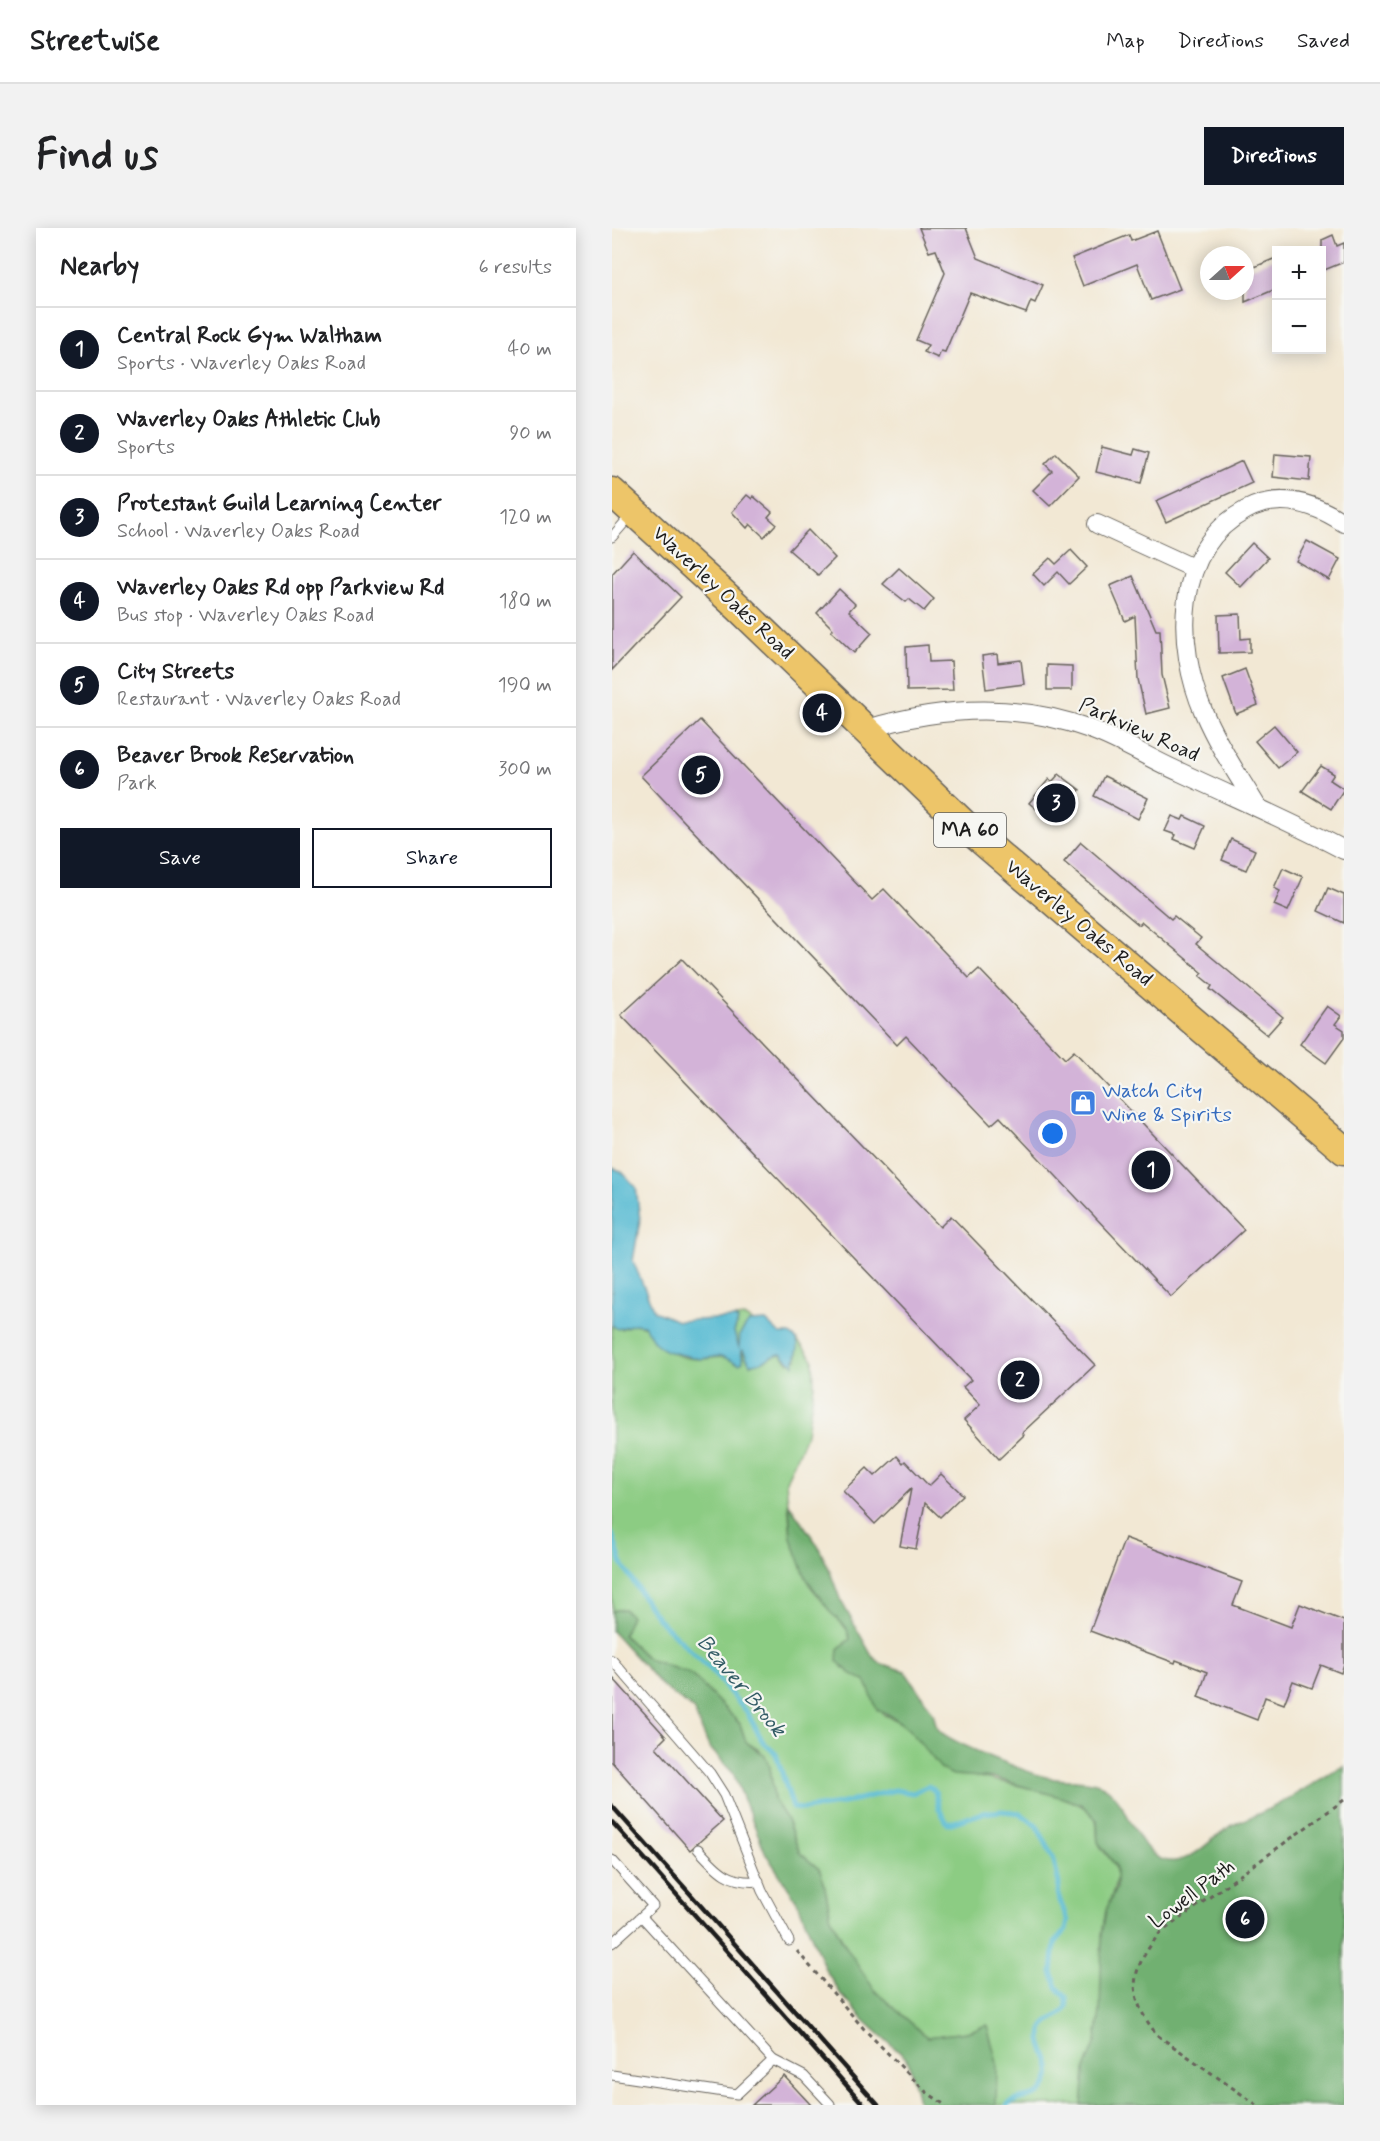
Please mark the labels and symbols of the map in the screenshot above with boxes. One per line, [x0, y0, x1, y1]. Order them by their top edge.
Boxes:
north arrow [1200, 246, 1254, 300]
street label: Waverley Oaks Road [646, 520, 800, 666]
pin: 4 [802, 690, 842, 736]
street label: Parkview Road [1074, 691, 1204, 769]
pin: 5 [682, 752, 721, 798]
pin: 3 [1036, 780, 1076, 826]
road number: MA 60 [934, 813, 1006, 847]
street label: Waverley Oaks Road [999, 853, 1159, 993]
place label: Watch City Wine & Spirits [1102, 1077, 1232, 1129]
shop icon: Watch City Wine & Spirits [1068, 1088, 1098, 1118]
your location [1038, 1119, 1067, 1148]
pin: 1 [1132, 1148, 1170, 1192]
pin: 2 [1000, 1358, 1040, 1402]
water label: Beaver Brook [690, 1629, 793, 1744]
street label: Lowell Path [1143, 1853, 1241, 1935]
pin: 6 [1226, 1896, 1264, 1942]

